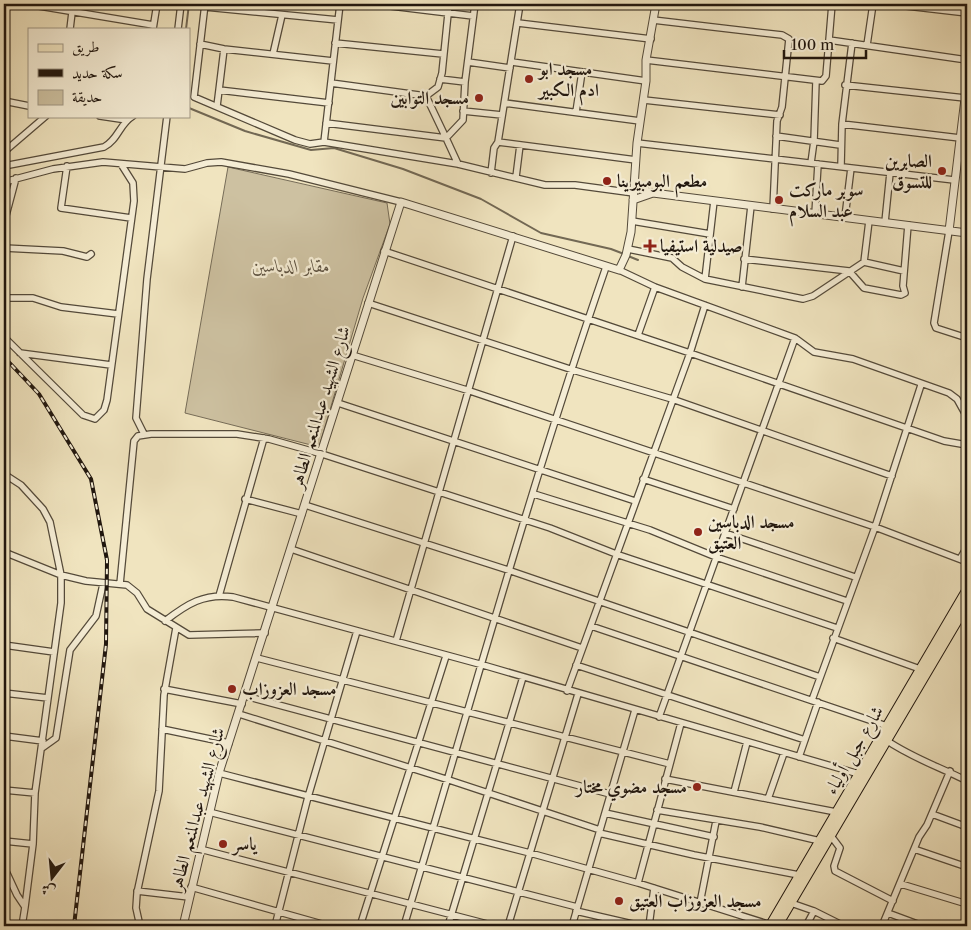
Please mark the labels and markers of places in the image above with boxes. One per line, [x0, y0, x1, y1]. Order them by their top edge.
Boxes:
place label: مسجد ابو ادم الكبير [537, 58, 599, 106]
marker: مسجد ابو ادم الكبير [523, 73, 535, 85]
place label: مسجد التوابين [391, 87, 469, 109]
marker: مسجد التوابين [473, 92, 485, 104]
place label: الصابرين للتسوق [885, 150, 932, 193]
marker: الصابرين للتسوق [936, 165, 948, 177]
place label: مطعم البومبيرينا [617, 170, 707, 198]
marker: مطعم البومبيرينا [601, 175, 613, 187]
place label: سوبر ماركت عبد السلام [789, 179, 864, 227]
marker: سوبر ماركت عبد السلام [773, 194, 785, 206]
place label: صيدلية استيفيا [660, 235, 743, 257]
marker: صيدلية استيفيا [644, 240, 656, 252]
place label: مسجد الدباسين العتيق [708, 511, 795, 554]
marker: مسجد الدباسين العتيق [692, 526, 704, 538]
place label: مسجد العزوزاب [242, 678, 337, 701]
marker: مسجد العزوزاب [226, 683, 238, 695]
place label: مسجد مضوي مختار [574, 776, 687, 802]
marker: مسجد مضوي مختار [691, 781, 703, 793]
place label: ياسر [231, 833, 258, 856]
marker: ياسر [217, 838, 229, 850]
place label: مسجد العزوزاب العتيق [629, 890, 761, 913]
marker: مسجد العزوزاب العتيق [613, 895, 625, 907]

